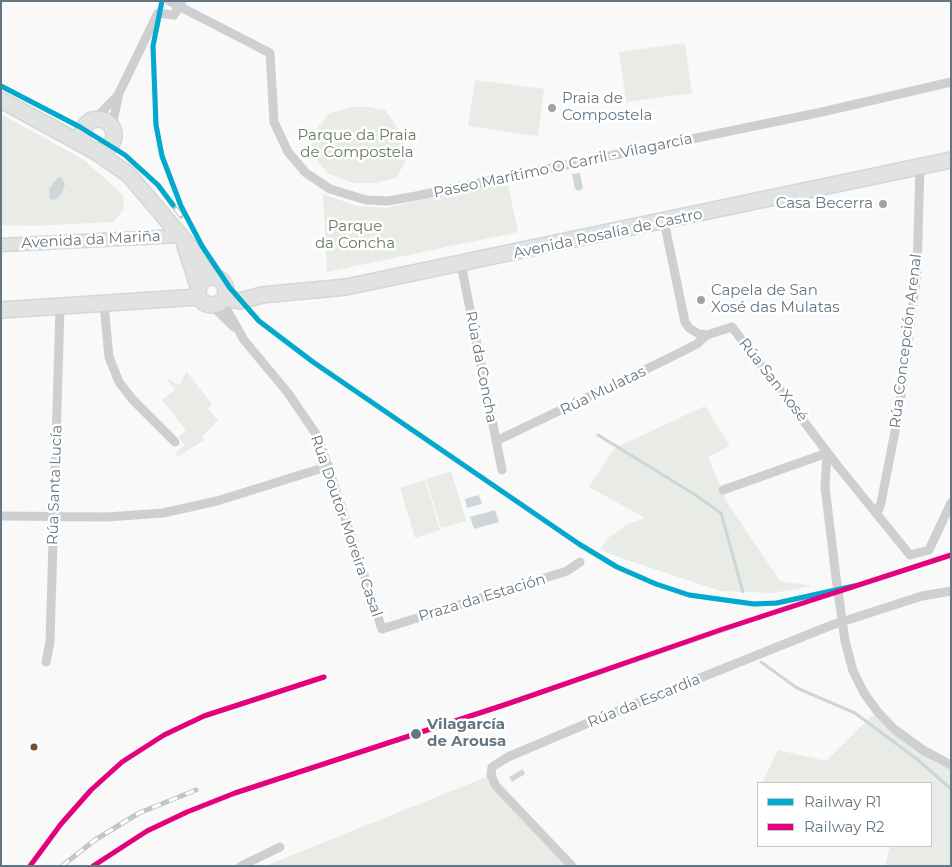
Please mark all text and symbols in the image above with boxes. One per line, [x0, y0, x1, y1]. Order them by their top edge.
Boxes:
place label: Praia de Compostela [562, 90, 652, 125]
marker: Praia de Compostela [546, 102, 558, 114]
park label: Parque da Praia de Compostela [298, 127, 416, 162]
street label: Paseo Marítimo O Carril - Vilagarcía [432, 130, 694, 202]
place label: Casa Becerra [776, 195, 873, 213]
marker: Casa Becerra [877, 198, 889, 210]
street label: Avenida Rosalía de Castro [512, 205, 704, 263]
park label: Parque da Concha [315, 218, 395, 253]
street label: Avenida da Mariña [21, 227, 161, 253]
street label: Rúa Concepción Arenal [886, 253, 926, 429]
place label: Capela de San Xosé das Mulatas [711, 282, 840, 317]
marker: Capela de San Xosé das Mulatas [695, 294, 707, 306]
street label: Rúa da Concha [461, 309, 501, 425]
street label: Rúa San Xosé [735, 335, 811, 425]
street label: Rúa Mulatas [557, 363, 649, 419]
street label: Rúa Santa Lucía [44, 424, 66, 546]
street label: Rúa Doutor Moreira Casal [306, 433, 386, 619]
street label: Praza da Estación [416, 570, 548, 626]
street label: Rúa da Escardia [585, 670, 703, 732]
place label: Vilagarcía de Arousa [427, 716, 506, 751]
marker: Vilagarcía de Arousa [409, 727, 423, 741]
unlabelled marker [29, 742, 39, 752]
legend [757, 782, 932, 847]
text: Railway R1 [804, 792, 881, 811]
text: Railway R2 [804, 817, 885, 836]

